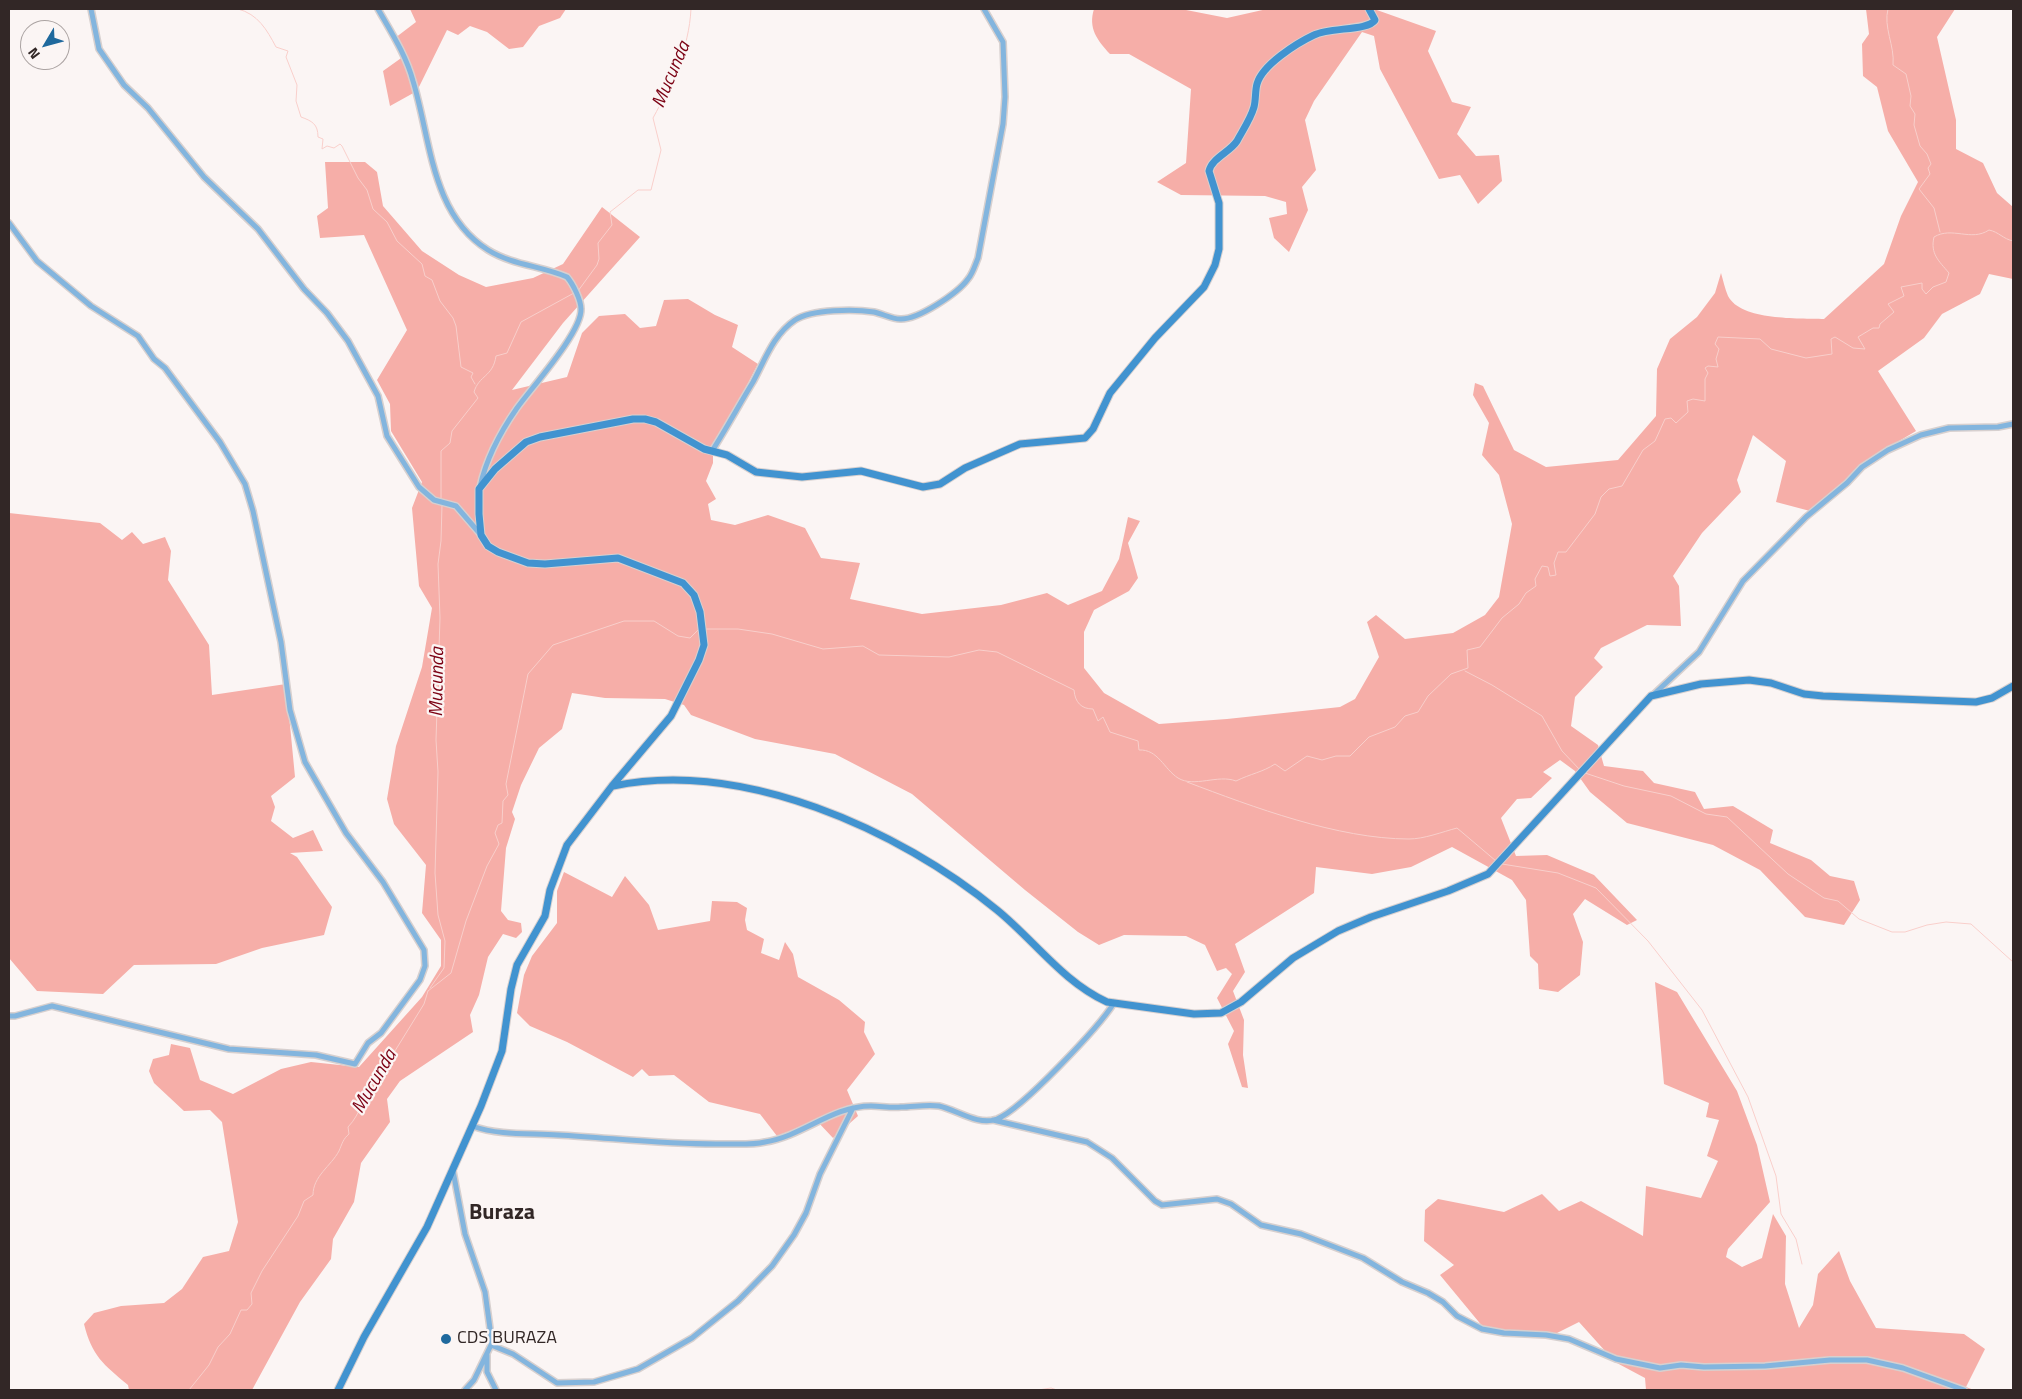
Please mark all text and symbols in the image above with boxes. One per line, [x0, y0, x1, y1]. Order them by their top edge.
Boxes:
north arrow [20, 20, 70, 70]
water label: Mucunda [648, 38, 696, 112]
text: N [22, 44, 45, 64]
water label: Mucunda [426, 647, 450, 717]
water label: Mucunda [348, 1046, 402, 1118]
district label: Buraza [469, 1201, 535, 1227]
place label: CDS BURAZA [457, 1328, 557, 1350]
marker: CDS BURAZA [439, 1332, 453, 1346]

